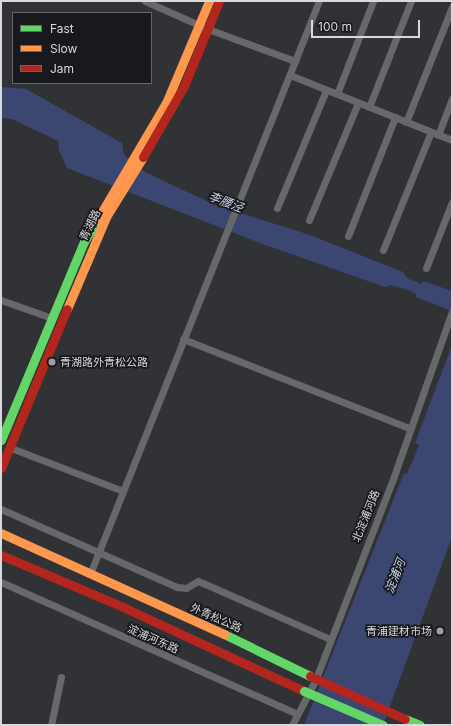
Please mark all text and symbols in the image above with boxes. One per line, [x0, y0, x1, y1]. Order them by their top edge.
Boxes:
legend [12, 12, 152, 84]
scale bar [313, 12, 422, 38]
text: 100 m [318, 19, 352, 34]
text: Fast [50, 21, 74, 36]
text: Slow [50, 41, 77, 56]
text: Jam [50, 61, 74, 76]
water label: 李腰泾 [207, 189, 245, 215]
street label: 青湖路 [77, 207, 103, 243]
place label: 青湖路外青松公路 [60, 355, 148, 369]
marker: 青湖路外青松公路 [47, 357, 57, 367]
street label: 北淀浦河路 [350, 488, 382, 544]
water label: 淀浦河 [382, 557, 408, 595]
street label: 外青松公路 [188, 601, 244, 635]
street label: 淀浦河东路 [125, 622, 181, 656]
place label: 青浦建材市场 [366, 624, 432, 638]
marker: 青浦建材市场 [435, 626, 445, 636]

